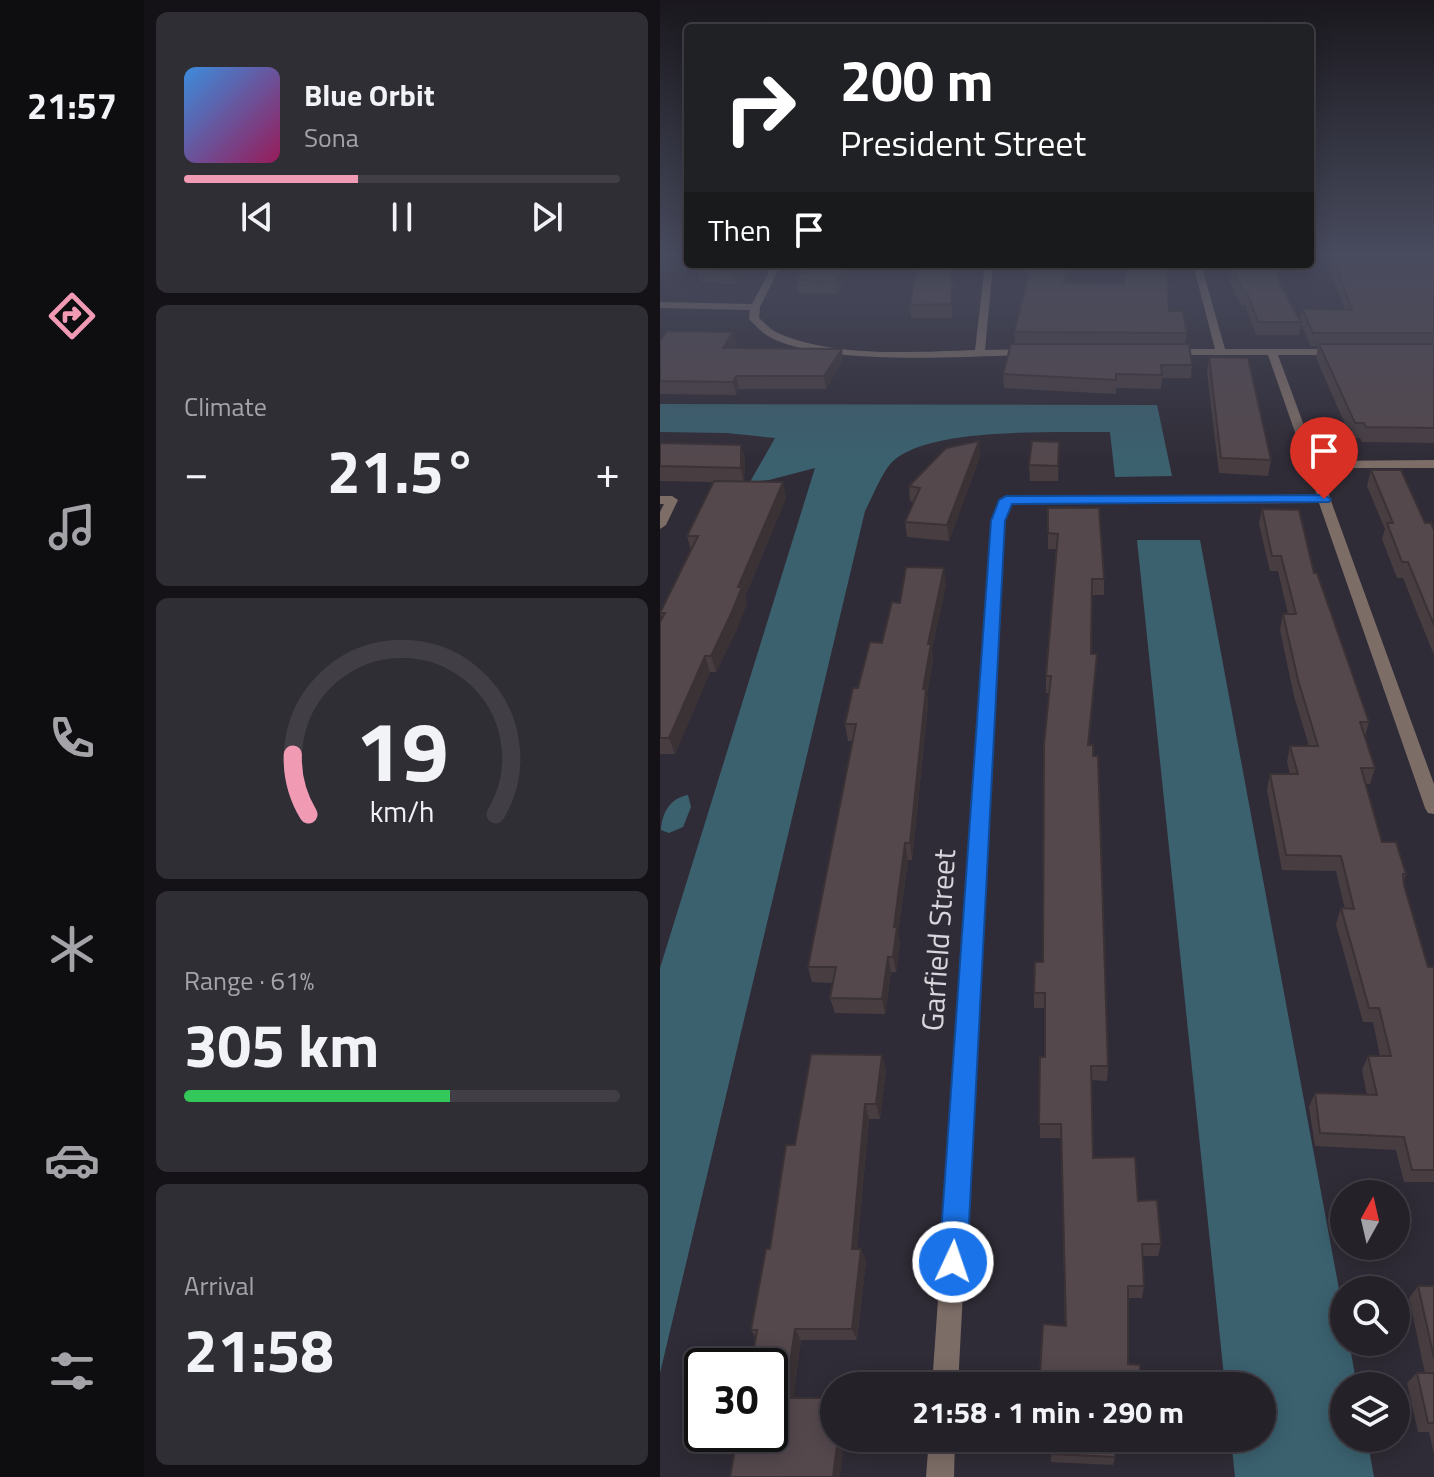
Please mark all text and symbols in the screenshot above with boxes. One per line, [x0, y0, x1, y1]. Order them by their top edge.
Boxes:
text: 200 m [840, 38, 993, 123]
icon: right [708, 56, 812, 160]
text: Blue Orbit [304, 72, 435, 118]
text: 21:57 [27, 78, 117, 133]
text: President Street [840, 115, 1086, 170]
text: Sona [304, 118, 359, 157]
icon: previous [235, 195, 279, 239]
icon: pause [380, 195, 424, 239]
icon: next [525, 195, 569, 239]
text: Then [708, 207, 771, 253]
icon: arrive [787, 208, 831, 252]
icon: directions [44, 288, 100, 344]
text: Climate [184, 387, 267, 426]
pin [1290, 417, 1358, 499]
text: 21.5° [327, 425, 477, 516]
icon: arrive [1302, 429, 1346, 473]
text: − [184, 438, 209, 505]
text: + [595, 438, 620, 505]
icon: music [44, 499, 100, 555]
text: 19 [355, 686, 449, 812]
icon: phone [44, 710, 100, 766]
text: km/h [370, 790, 434, 833]
street label: Garfield Street [909, 847, 967, 1033]
icon: climate [44, 921, 100, 977]
text: Range · 61% [184, 961, 314, 1000]
text: 305 km [184, 999, 379, 1090]
icon: car [44, 1132, 100, 1188]
north arrow [1330, 1180, 1410, 1260]
map controls [1330, 1180, 1410, 1452]
position arrow [911, 1220, 995, 1304]
text: Arrival [184, 1266, 255, 1305]
button: search [1330, 1276, 1410, 1356]
text: 21:58 [184, 1304, 334, 1395]
icon: filters [44, 1343, 100, 1399]
speed limit sign: 30 [684, 1348, 788, 1452]
button: layers [1330, 1372, 1410, 1452]
text: 21:58 · 1 min · 290 m [912, 1389, 1184, 1435]

